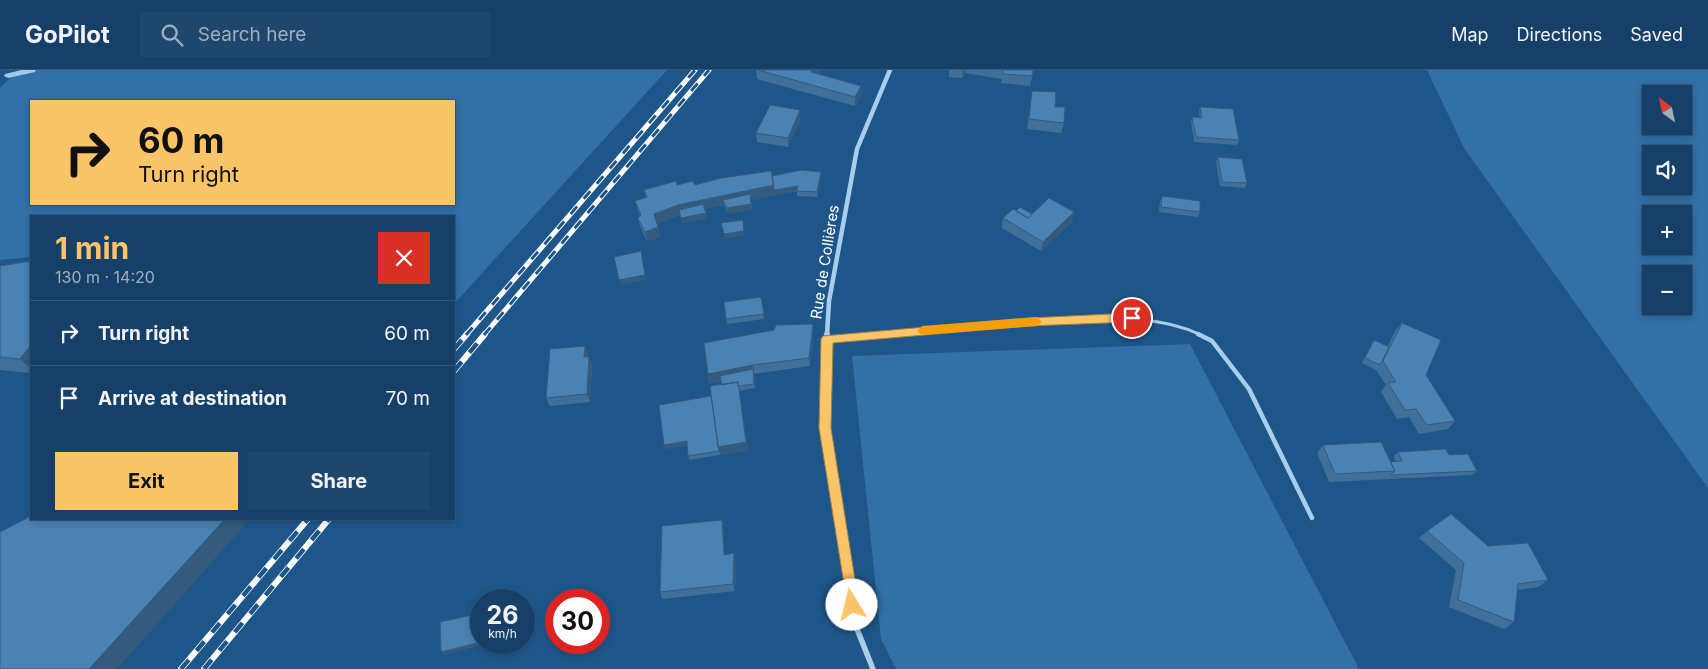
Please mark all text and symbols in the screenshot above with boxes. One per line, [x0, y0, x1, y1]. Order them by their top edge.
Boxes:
search box [140, 12, 490, 57]
text: GoPilot [25, 20, 110, 49]
icon: search [158, 21, 186, 49]
text: Search here [198, 23, 306, 46]
text: Map [1451, 24, 1489, 45]
text: Directions [1517, 24, 1602, 45]
text: Saved [1630, 24, 1683, 45]
north arrow [1642, 85, 1692, 135]
map controls [1642, 85, 1692, 315]
text: 60 m [138, 119, 225, 161]
icon: right [55, 120, 120, 185]
button: sound [1642, 145, 1692, 195]
text: Turn right [138, 161, 239, 187]
street label: Rue de Collières [806, 203, 843, 320]
button: + [1642, 205, 1692, 255]
text: 1 min [55, 230, 129, 266]
button: close [378, 232, 430, 284]
button: − [1642, 265, 1692, 315]
text: 130 m · 14:20 [55, 267, 155, 287]
pin [1111, 297, 1153, 339]
icon: arrive [1118, 304, 1146, 332]
icon: right [55, 319, 83, 347]
text: Turn right [98, 322, 189, 345]
text: 60 m [384, 322, 430, 345]
icon: arrive [55, 384, 83, 412]
text: Arrive at destination [98, 387, 287, 410]
text: 70 m [386, 387, 430, 410]
button: Exit [55, 452, 238, 510]
button: Share [248, 452, 430, 510]
position arrow [825, 578, 877, 630]
speed limit sign: 30 [545, 589, 610, 654]
text: 26 [487, 600, 518, 630]
text: km/h [488, 626, 517, 641]

